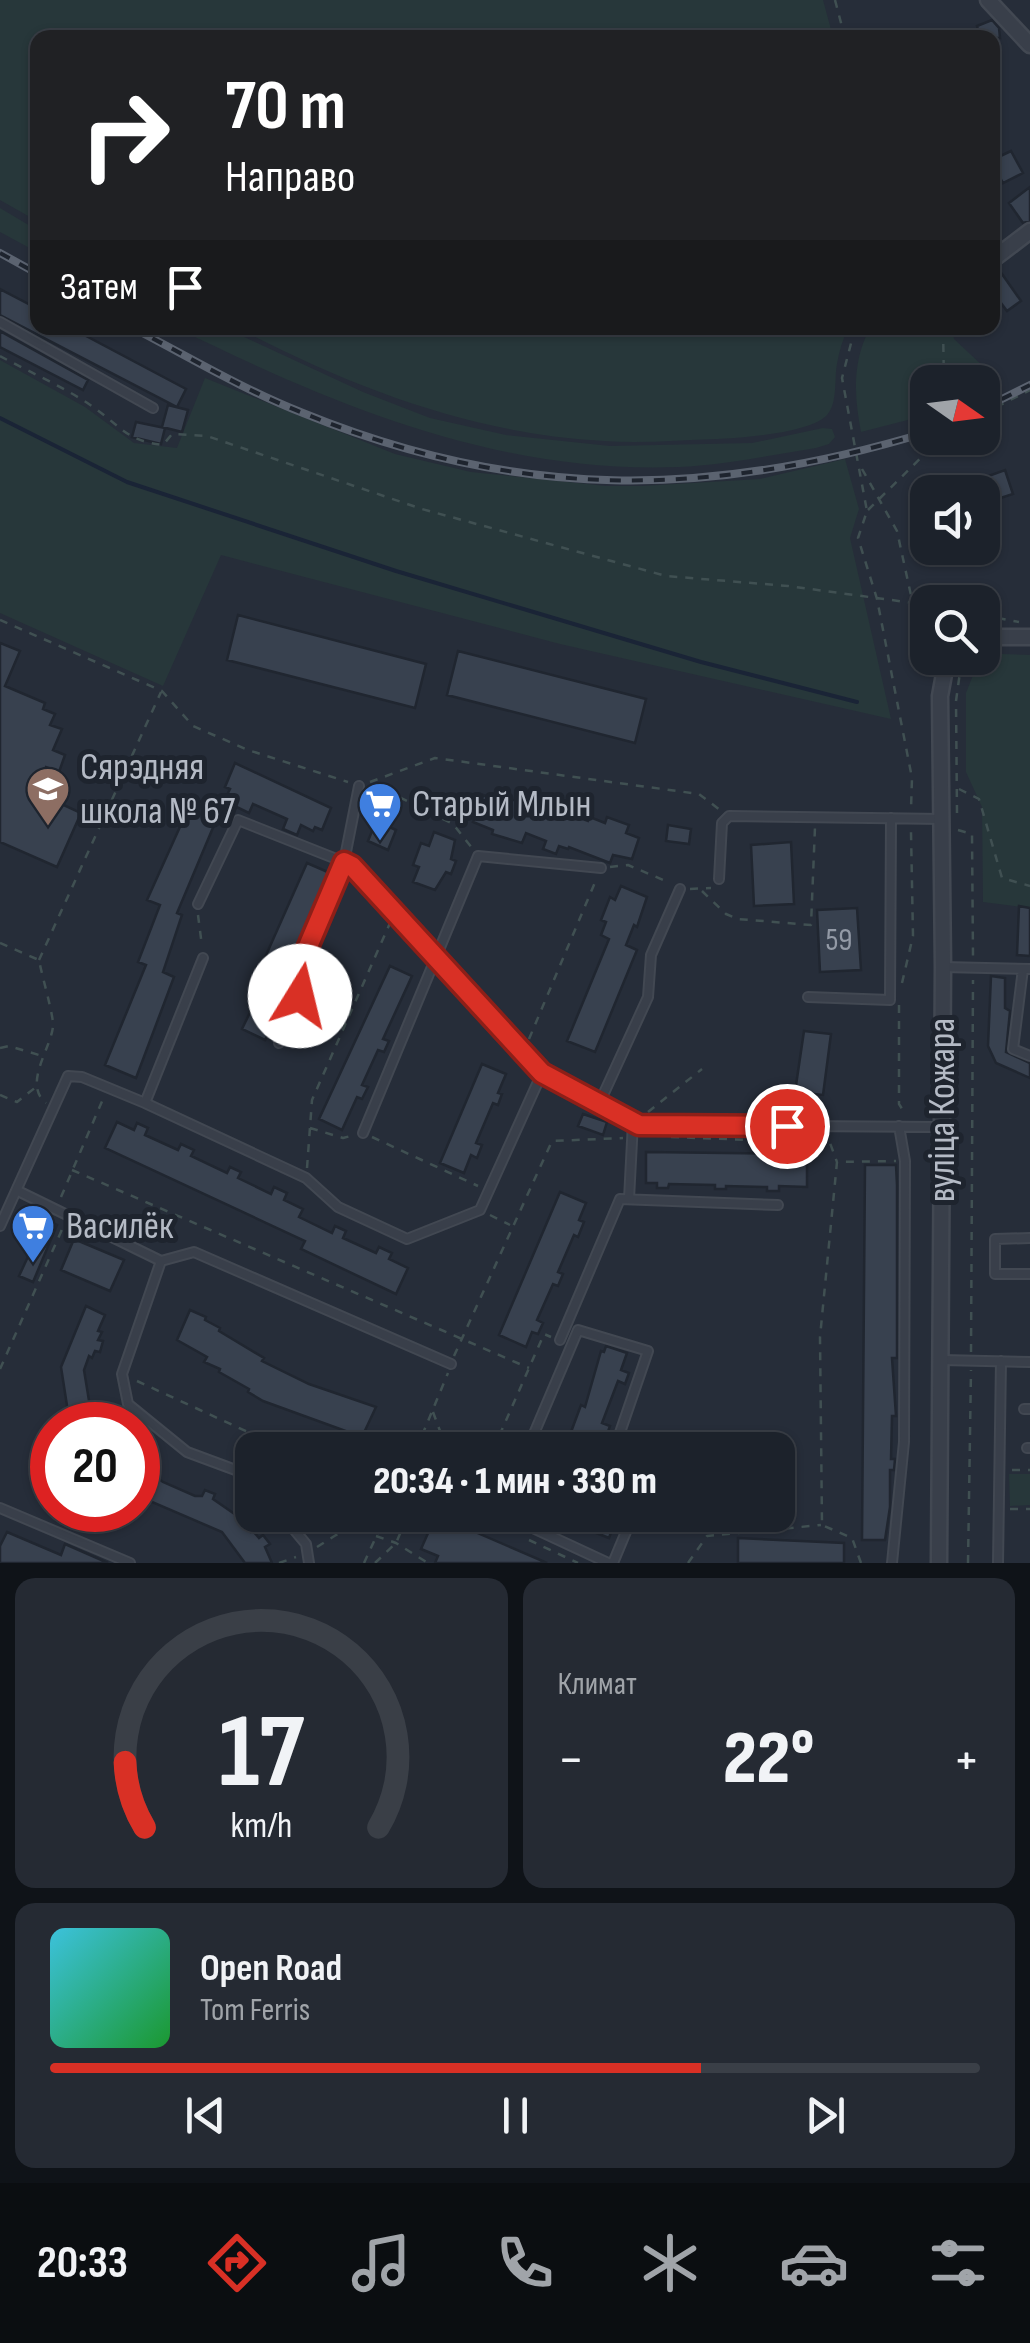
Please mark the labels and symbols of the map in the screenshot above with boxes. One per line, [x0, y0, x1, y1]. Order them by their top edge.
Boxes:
north arrow [910, 365, 1000, 455]
place label: Сярэдняя школа № 67 [80, 745, 235, 834]
school or university icon: Сярэдняя школа № 67 [25, 766, 71, 827]
supermarket icon: Старый Млын [357, 781, 403, 842]
place label: Старый Млын [412, 782, 591, 827]
house number: 59 [825, 921, 853, 960]
position arrow [248, 944, 352, 1048]
street label: вуліца Кожара [920, 1018, 965, 1202]
pin [745, 1084, 830, 1169]
supermarket icon: Василёк [10, 1203, 56, 1264]
place label: Василёк [66, 1204, 174, 1249]
speed limit sign: 20 [30, 1402, 160, 1532]

